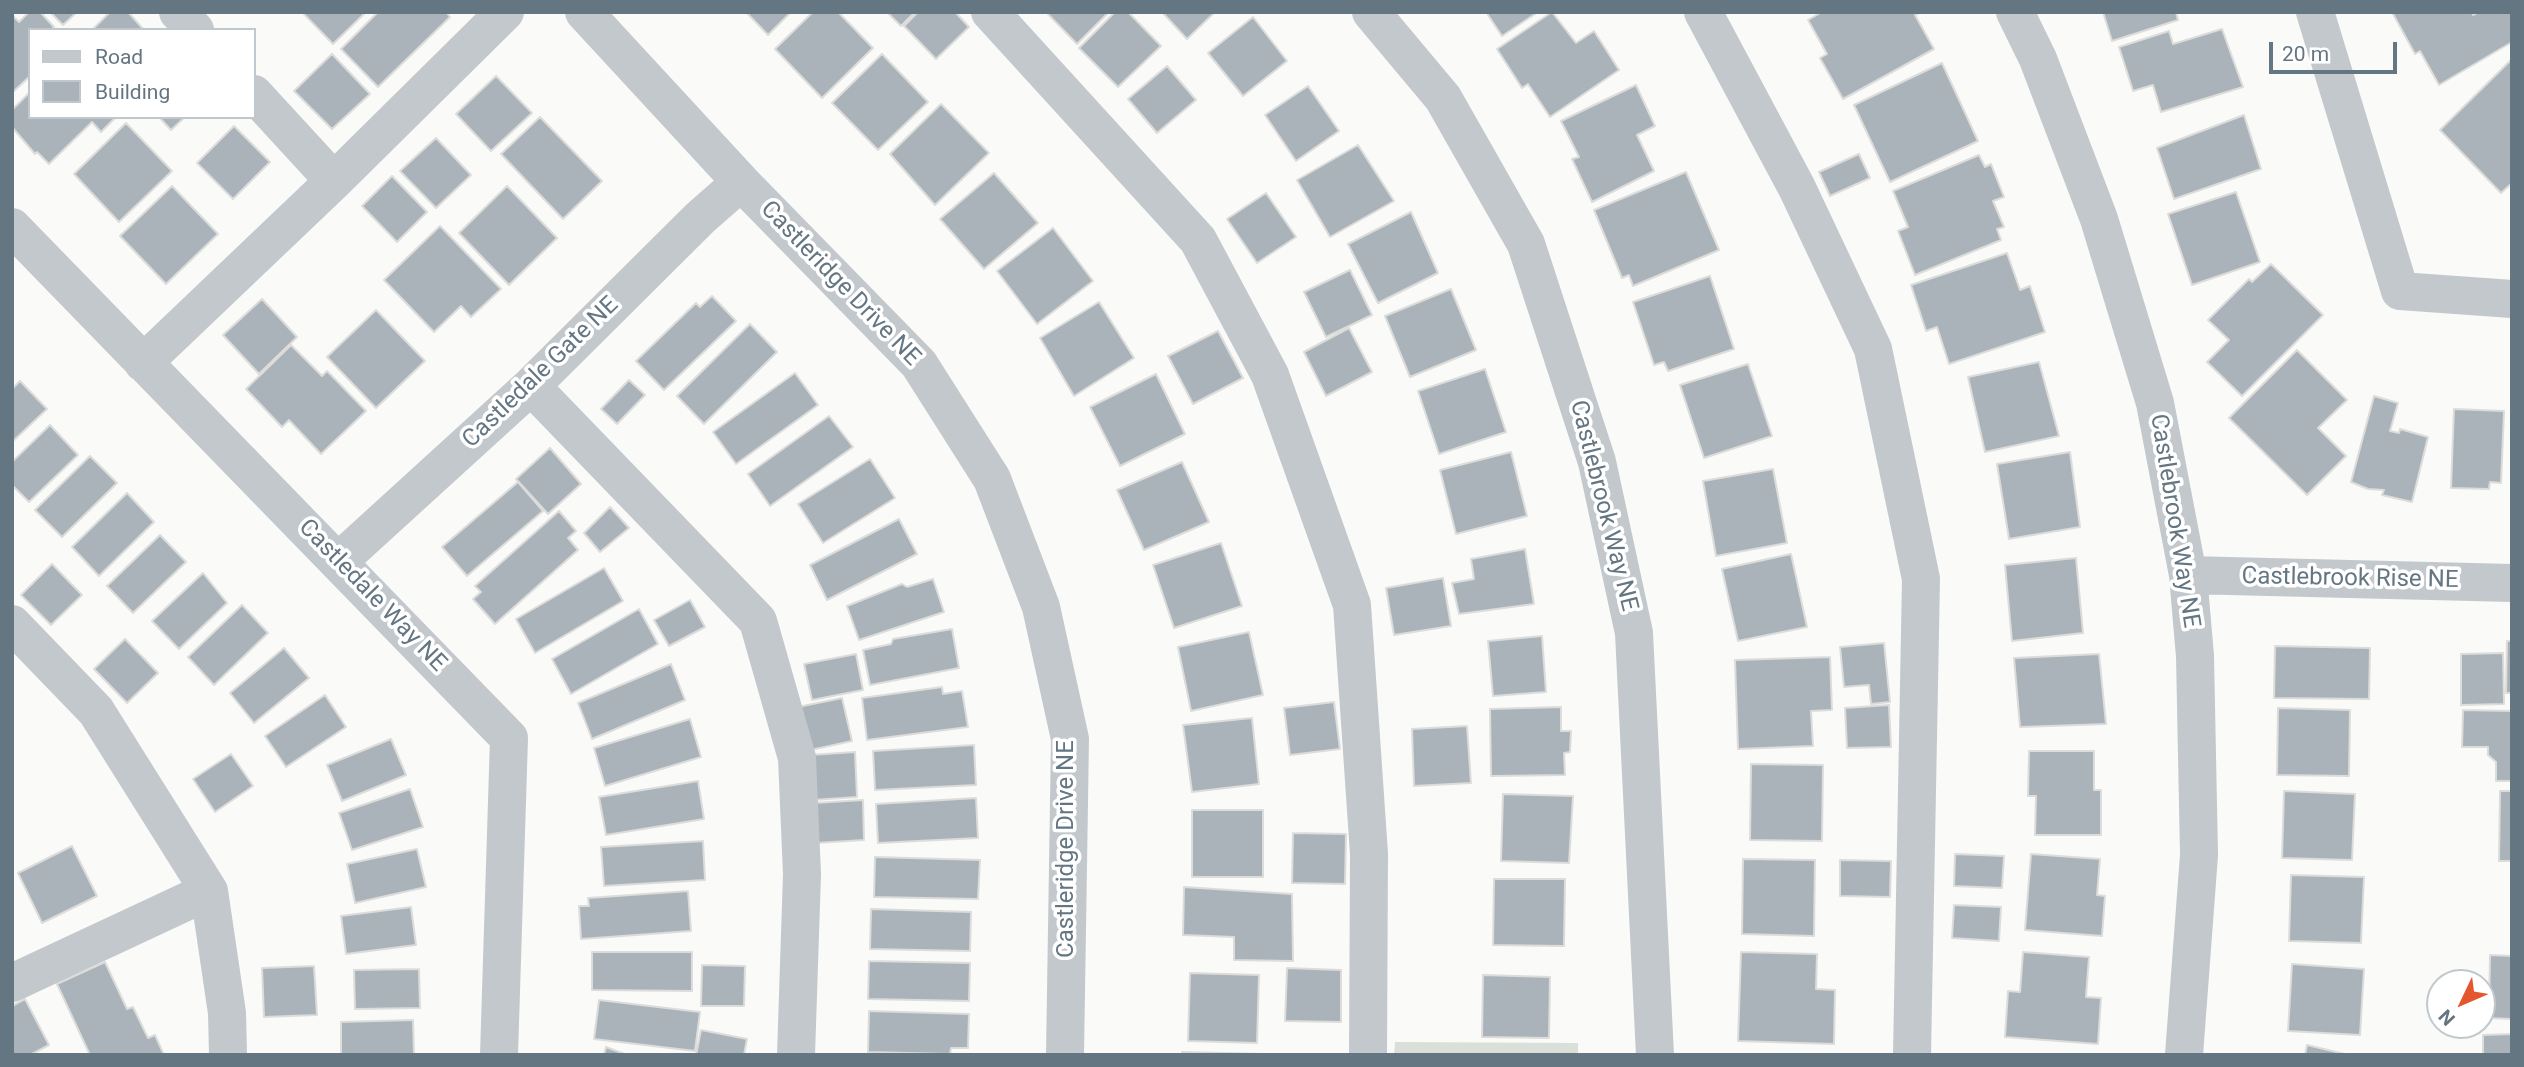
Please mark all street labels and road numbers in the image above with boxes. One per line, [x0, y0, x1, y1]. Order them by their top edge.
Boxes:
street label: Castleridge Drive NE [754, 196, 926, 372]
street label: Castledale Gate NE [457, 291, 625, 455]
street label: Castlebrook Way NE [1563, 398, 1643, 614]
street label: Castlebrook Way NE [2143, 412, 2205, 630]
street label: Castledale Way NE [292, 514, 452, 678]
street label: Castlebrook Rise NE [2241, 563, 2459, 595]
street label: Castleridge Drive NE [1053, 740, 1081, 958]

